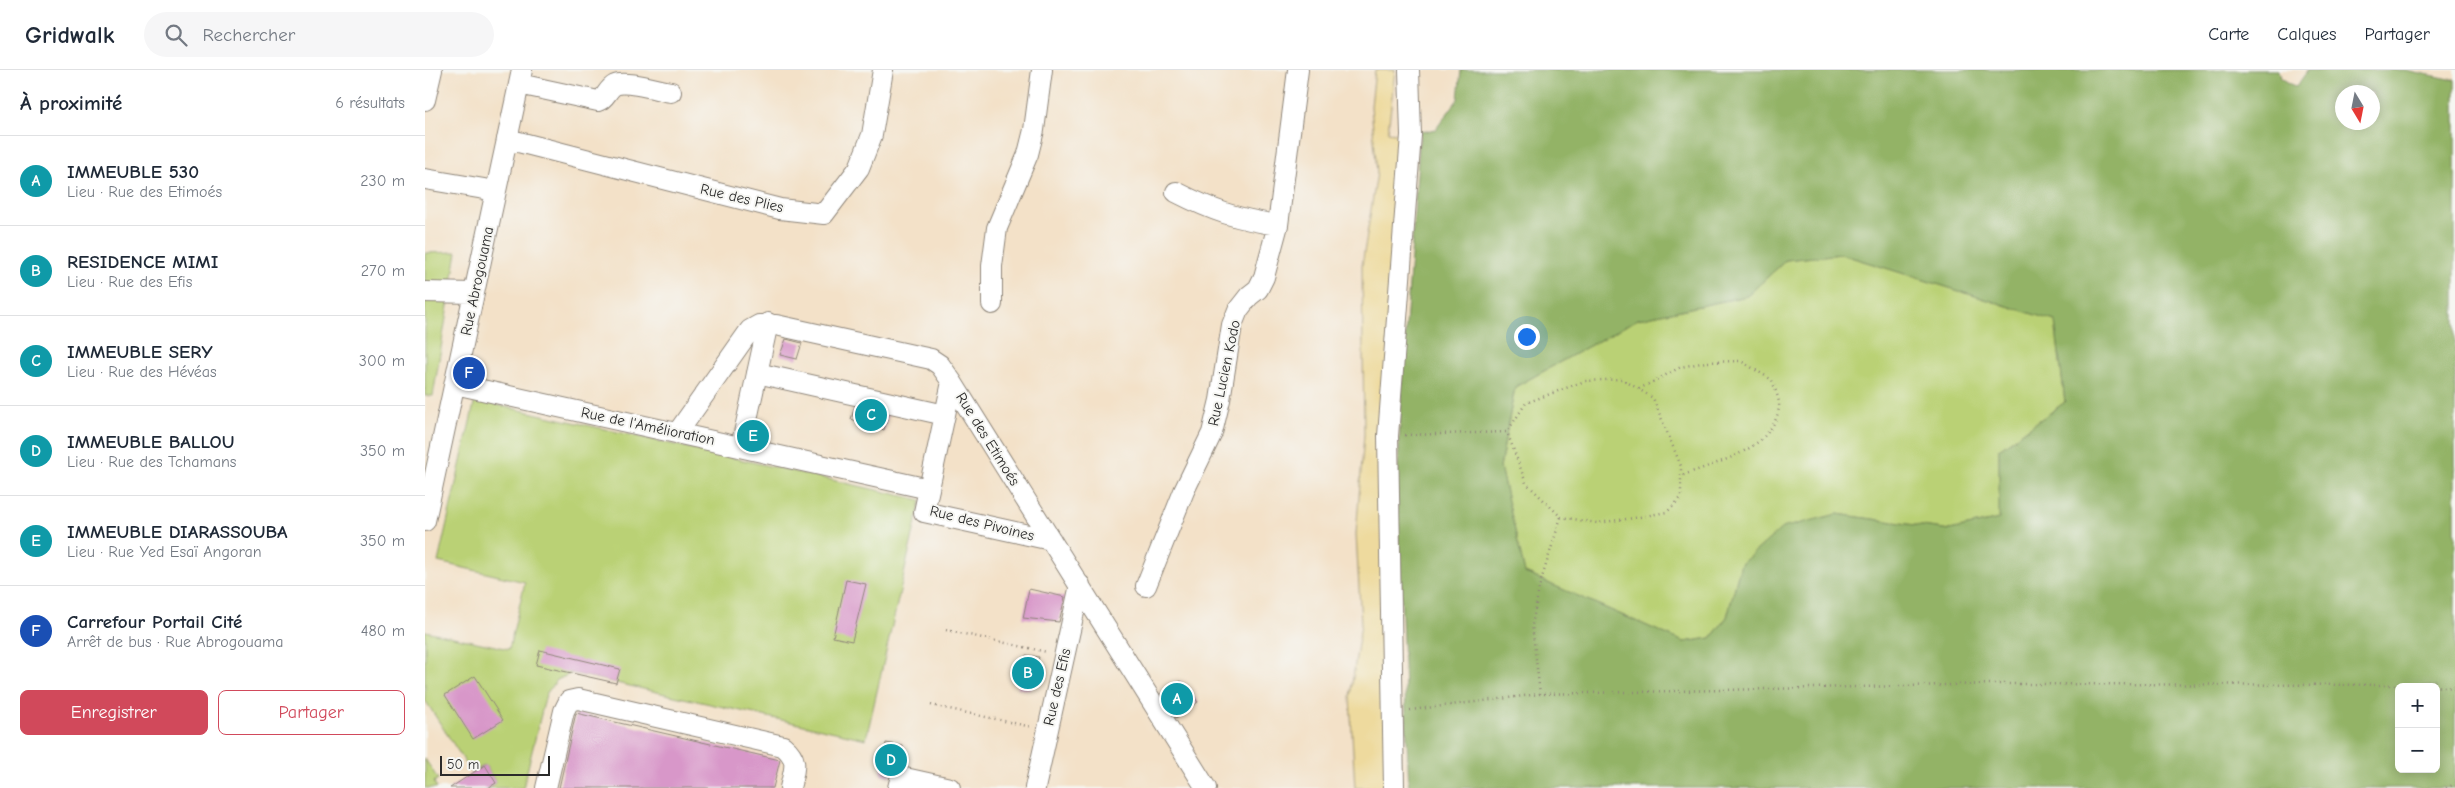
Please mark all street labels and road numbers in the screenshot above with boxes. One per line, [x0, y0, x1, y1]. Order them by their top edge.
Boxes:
street label: Rue des Plies [699, 180, 785, 216]
street label: Rue Abrogouama [457, 225, 497, 337]
street label: Rue Lucien Kodo [1204, 318, 1244, 428]
street label: Rue des Etimoés [952, 389, 1024, 489]
street label: Rue de l'Amélioration [579, 403, 717, 449]
street label: Rue des Pivoines [928, 501, 1036, 545]
street label: Rue des Efis [1039, 647, 1075, 727]

